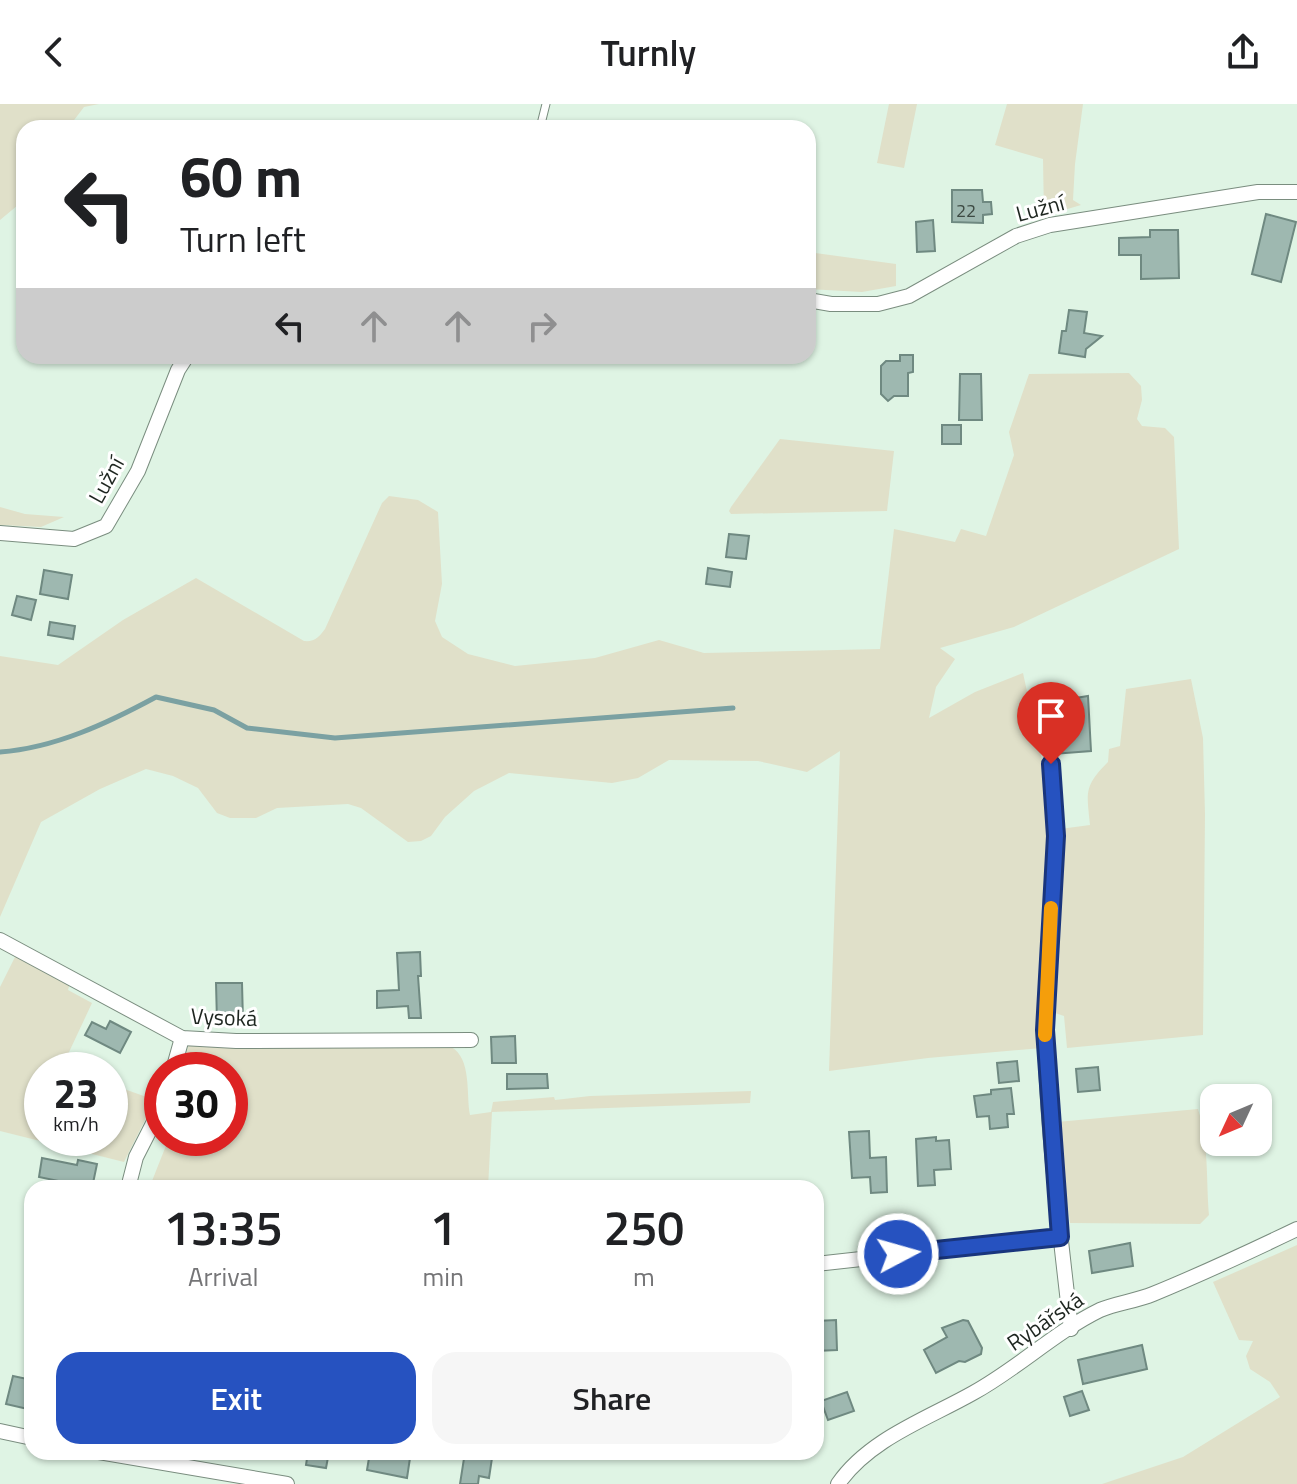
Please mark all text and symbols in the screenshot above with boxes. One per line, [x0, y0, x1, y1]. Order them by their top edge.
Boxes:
text: Turnly [601, 25, 696, 80]
icon: back [32, 30, 76, 74]
icon: share [1221, 30, 1265, 74]
text: 60 m [180, 134, 302, 219]
icon: left [48, 152, 152, 256]
street label: Lužní [1012, 185, 1070, 231]
house number: 22 [956, 197, 976, 224]
text: Turn left [180, 211, 306, 266]
icon: left [268, 304, 312, 348]
icon: ahead [352, 304, 396, 348]
icon: ahead [436, 304, 480, 348]
icon: right [520, 304, 564, 348]
street label: Lužní [79, 449, 134, 510]
pin [1017, 682, 1085, 764]
icon: arrive [1029, 694, 1073, 738]
street label: Vysoká [190, 999, 258, 1035]
speed limit sign: 30 [144, 1052, 248, 1156]
text: 23 [54, 1063, 98, 1124]
north arrow [1200, 1084, 1272, 1156]
map controls [1200, 1084, 1272, 1156]
text: km/h [53, 1108, 99, 1139]
text: 13:35 [164, 1191, 283, 1264]
text: 1 [430, 1191, 457, 1264]
text: 250 [604, 1191, 684, 1264]
position arrow [856, 1212, 940, 1296]
text: Arrival [188, 1257, 258, 1296]
text: min [422, 1257, 464, 1296]
text: m [633, 1257, 655, 1296]
street label: Rybářská [1000, 1283, 1090, 1359]
button: Exit [56, 1352, 416, 1444]
button: Share [432, 1352, 792, 1444]

